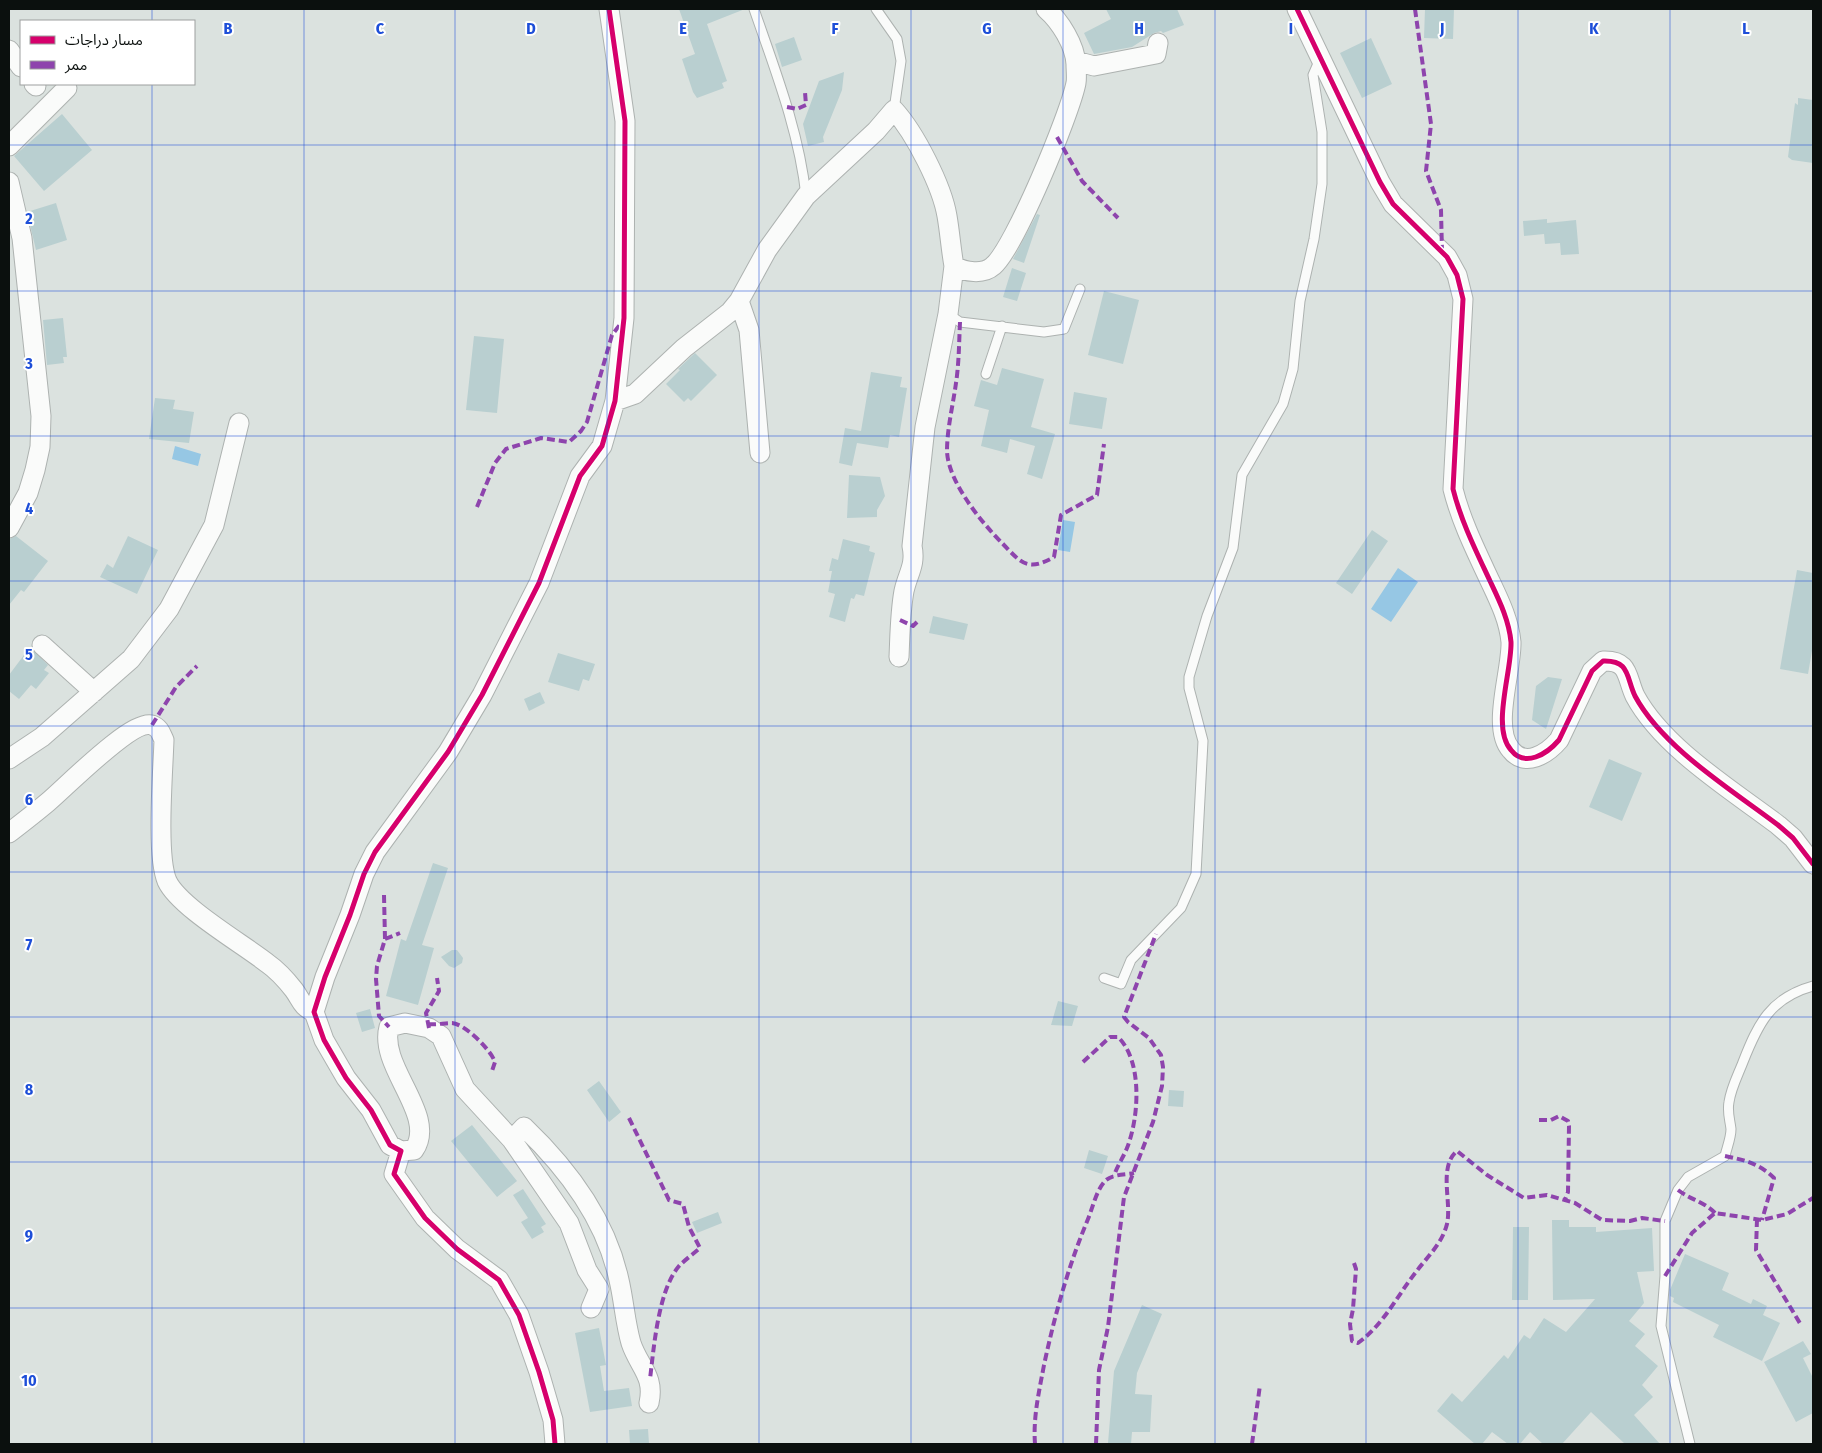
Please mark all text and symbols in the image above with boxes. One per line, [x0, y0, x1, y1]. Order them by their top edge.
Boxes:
text: B [224, 19, 233, 38]
text: C [376, 19, 385, 38]
text: D [526, 19, 536, 38]
text: E [679, 19, 687, 38]
text: F [831, 19, 839, 38]
text: G [982, 19, 992, 38]
text: H [1134, 19, 1144, 38]
text: I [1289, 19, 1293, 38]
text: J [1439, 19, 1444, 38]
text: K [1589, 19, 1599, 38]
text: L [1742, 19, 1750, 38]
legend [20, 20, 195, 85]
text: مسار دراجات [65, 31, 143, 49]
text: ممر [64, 56, 88, 74]
text: 2 [24, 209, 33, 228]
text: 3 [24, 354, 33, 373]
text: 4 [25, 499, 33, 518]
text: 5 [25, 645, 33, 664]
text: 6 [25, 790, 33, 809]
text: 7 [26, 935, 33, 954]
text: 8 [25, 1080, 34, 1099]
text: 9 [25, 1226, 33, 1245]
text: 10 [21, 1371, 37, 1390]

